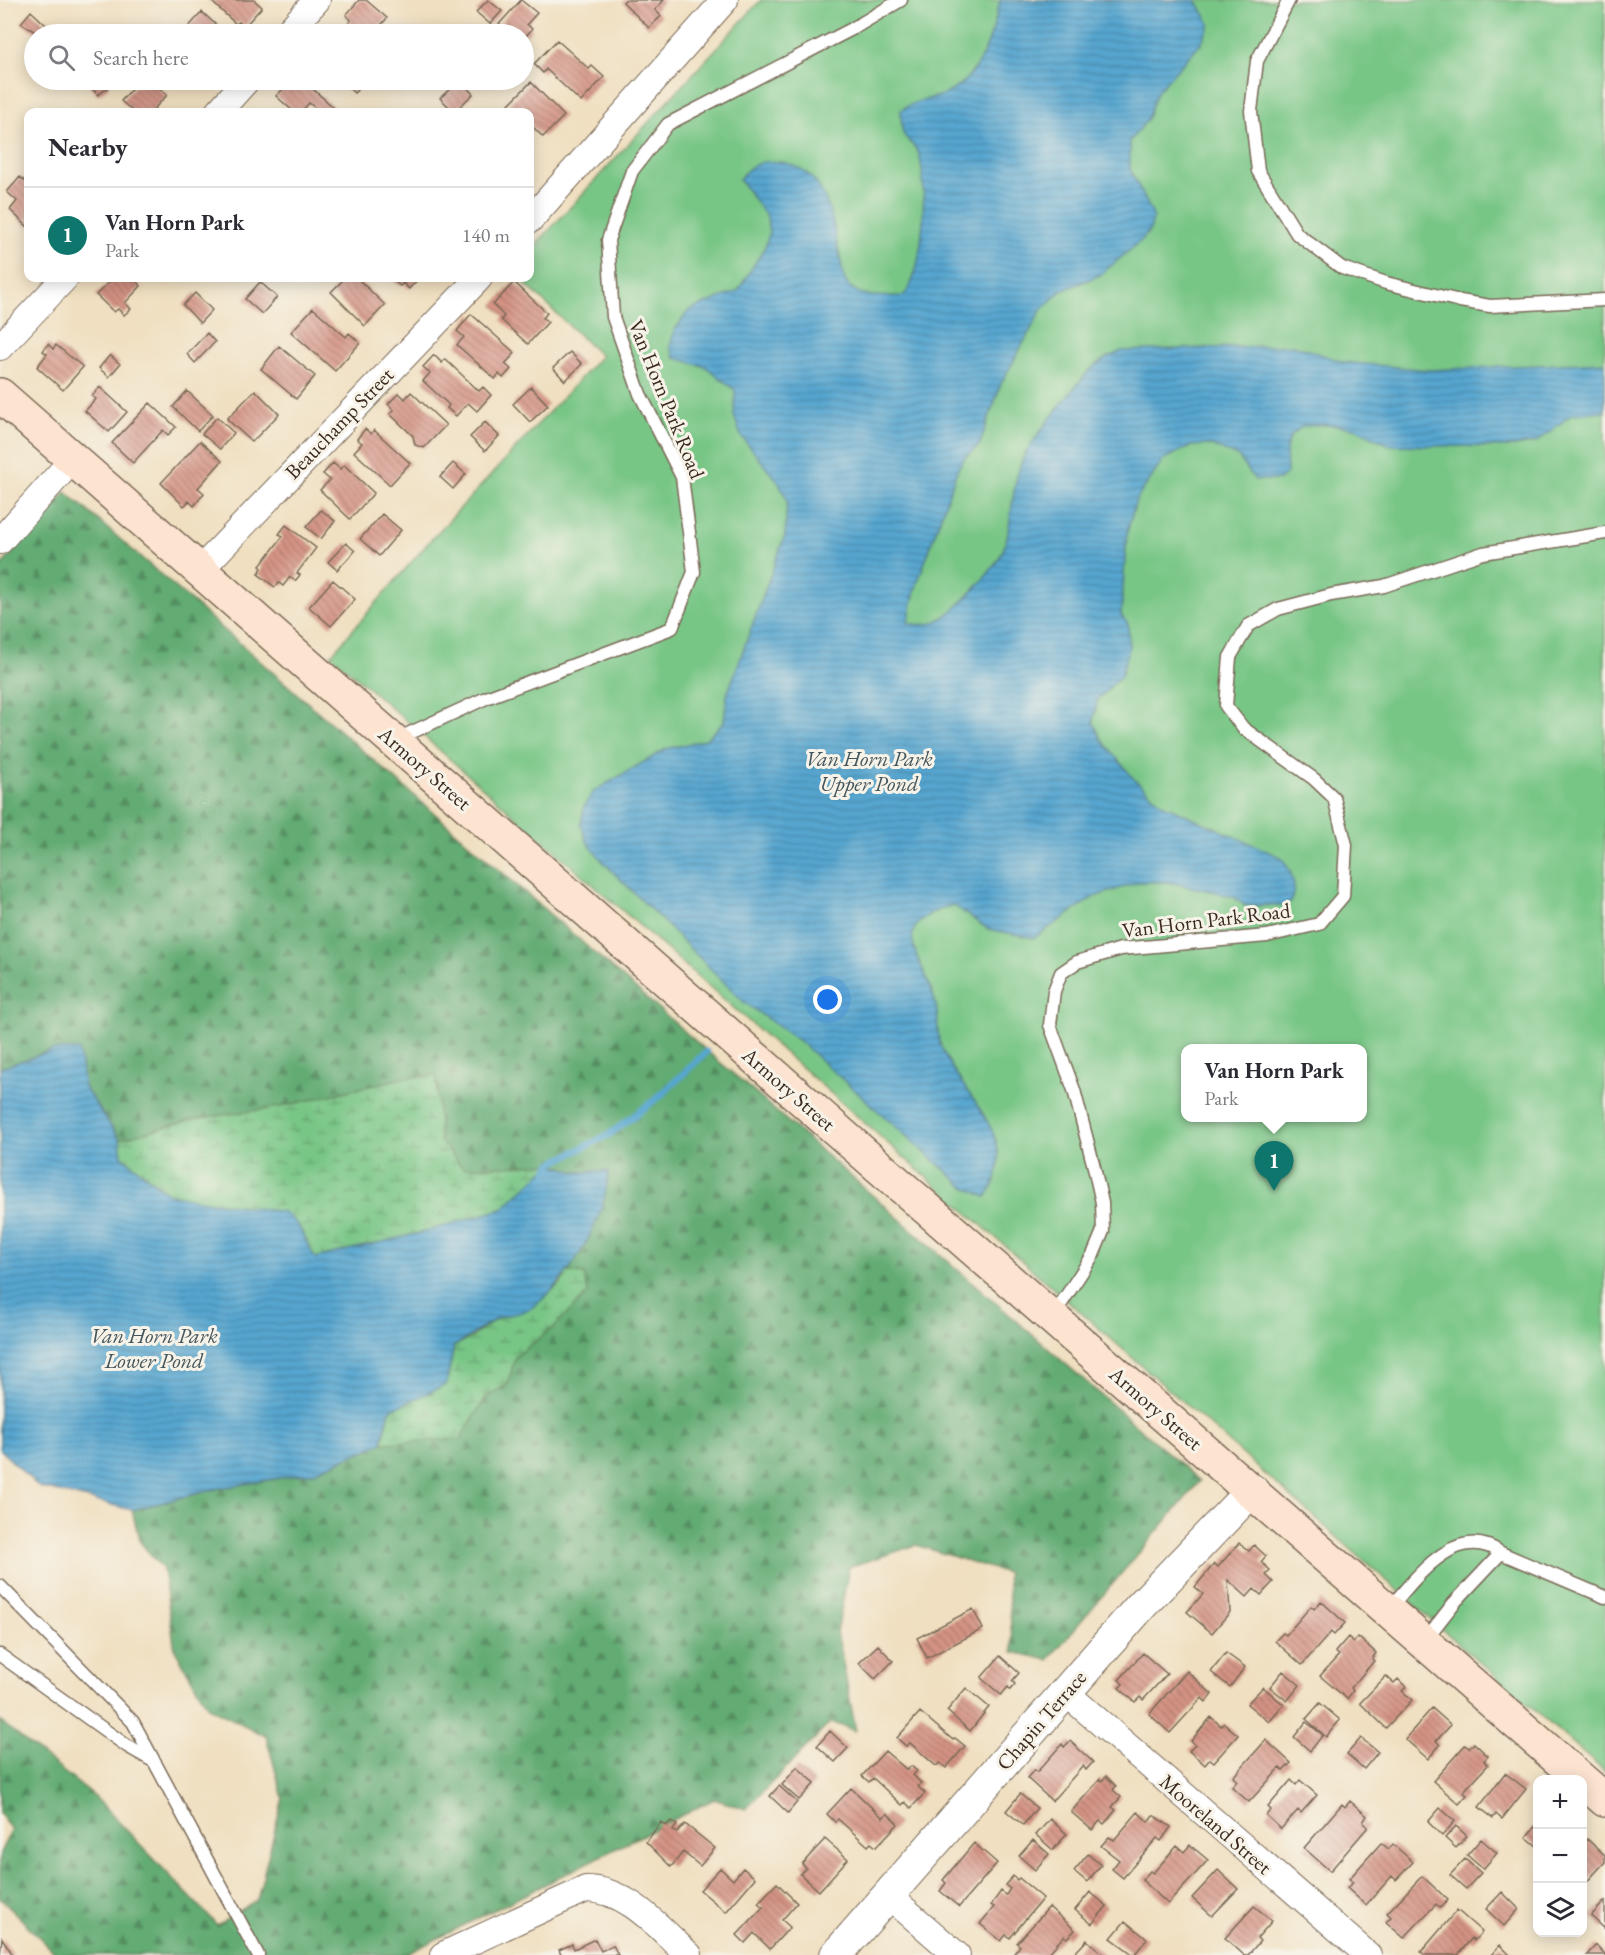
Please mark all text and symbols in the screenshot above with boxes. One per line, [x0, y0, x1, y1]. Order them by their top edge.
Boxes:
search box [24, 24, 534, 90]
icon: search [45, 41, 78, 74]
text: Search here [93, 43, 188, 72]
text: Nearby [48, 130, 128, 164]
text: Van Horn Park [105, 208, 244, 237]
text: 1 [62, 222, 73, 248]
text: 140 m [462, 222, 510, 248]
text: Park [105, 237, 139, 263]
street label: Van Horn Park Road [623, 315, 711, 483]
street label: Beauchamp Street [279, 361, 399, 485]
street label: Armory Street [372, 719, 477, 816]
water label: Van Horn Park Upper Pond [805, 744, 933, 798]
street label: Van Horn Park Road [1120, 896, 1292, 944]
your location [813, 985, 842, 1014]
street label: Armory Street [736, 1040, 841, 1137]
popup [1181, 1044, 1367, 1122]
text: Van Horn Park [1204, 1056, 1344, 1085]
text: Park [1204, 1085, 1238, 1111]
pin: 1 [1254, 1142, 1294, 1191]
water label: Van Horn Park Lower Pond [90, 1321, 218, 1375]
street label: Armory Street [1103, 1359, 1208, 1456]
street label: Chapin Terrace [990, 1664, 1092, 1776]
street label: Mooreland Street [1154, 1768, 1278, 1880]
map controls [1533, 1775, 1587, 1937]
button: + [1533, 1775, 1587, 1829]
button: − [1533, 1829, 1587, 1883]
button: layers [1533, 1883, 1587, 1937]

